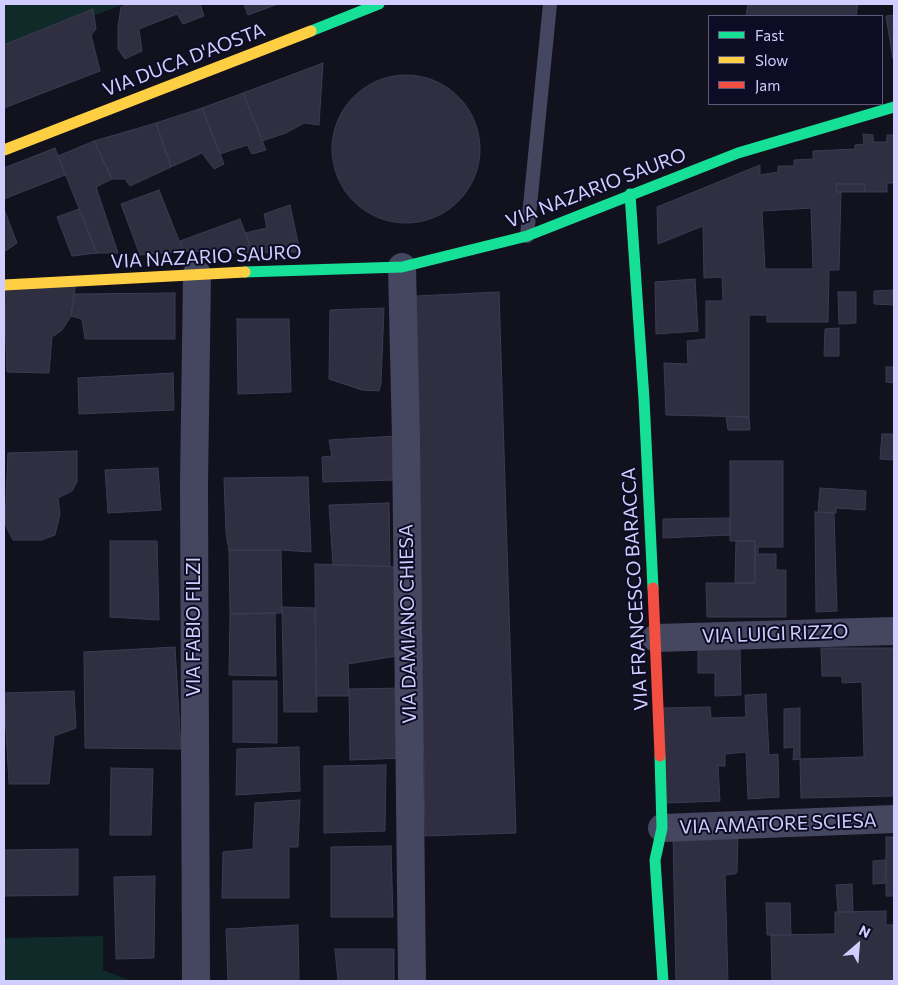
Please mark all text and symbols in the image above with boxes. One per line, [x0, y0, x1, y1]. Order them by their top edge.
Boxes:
legend [708, 15, 883, 105]
street label: VIA DUCA D'AOSTA [100, 19, 268, 101]
text: Fast [755, 26, 784, 44]
text: Slow [755, 51, 788, 69]
text: Jam [755, 76, 780, 94]
street label: VIA NAZARIO SAURO [503, 143, 689, 233]
street label: VIA NAZARIO SAURO [110, 241, 302, 273]
street label: VIA FRANCESCO BARACCA [617, 467, 653, 711]
street label: VIA DAMIANO CHIESA [395, 524, 421, 724]
street label: VIA FABIO FILZI [183, 557, 205, 697]
street label: VIA LUIGI RIZZO [701, 620, 849, 648]
street label: VIA AMATORE SCIESA [679, 809, 877, 839]
north arrow [833, 920, 883, 970]
text: N [857, 921, 874, 941]

